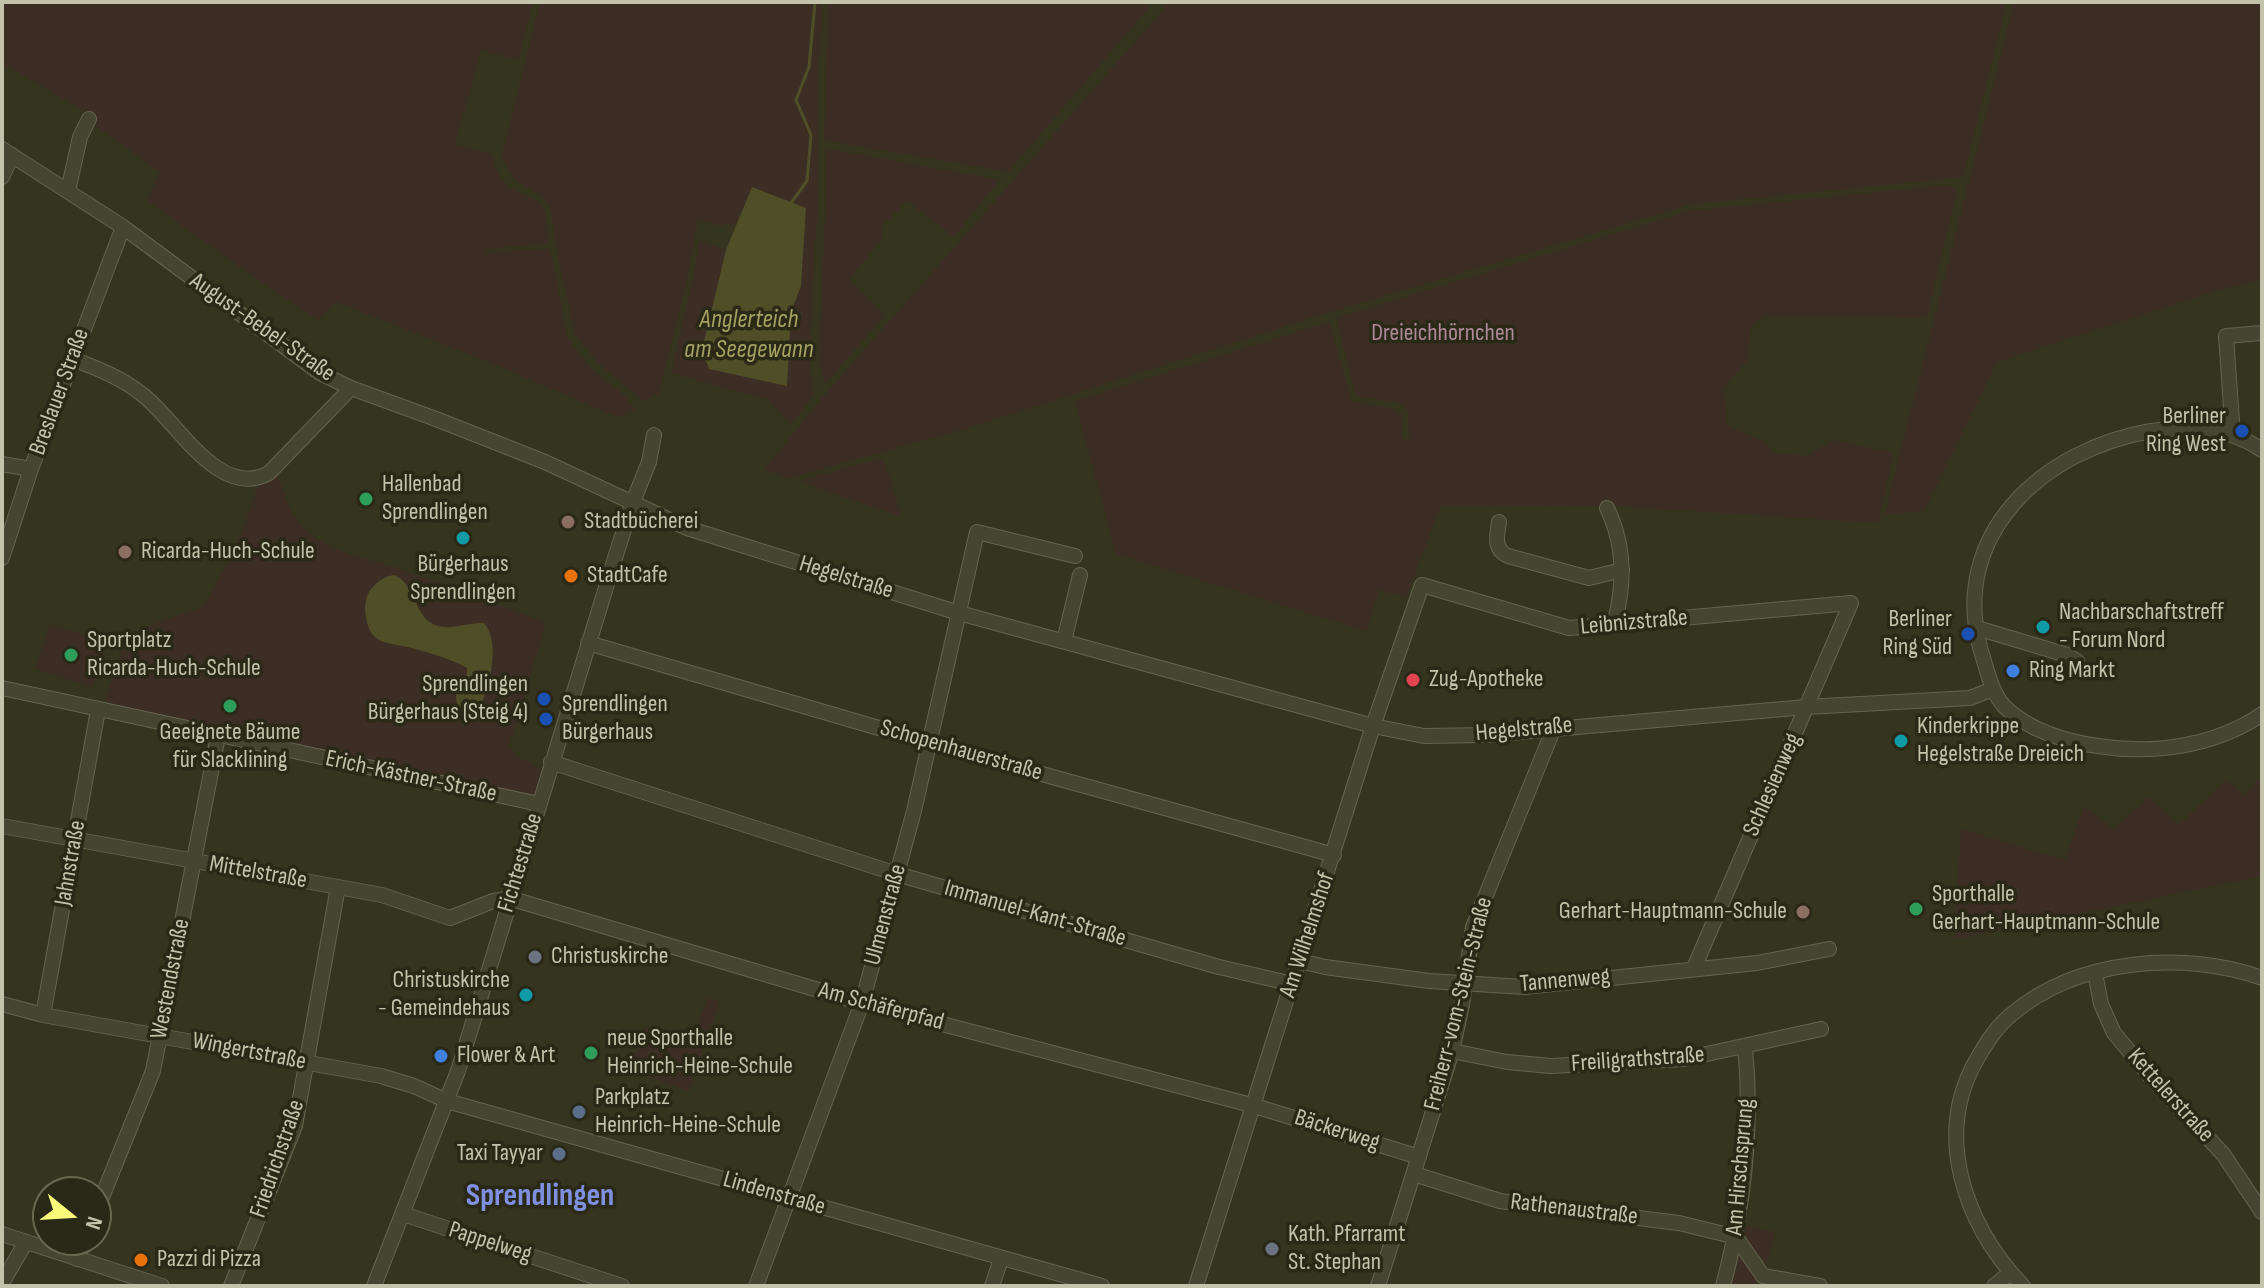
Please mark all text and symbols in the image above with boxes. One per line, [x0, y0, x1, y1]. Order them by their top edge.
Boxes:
street label: August-Bebel-Straße [184, 267, 340, 389]
water label: Anglerteich am Seegewann [684, 304, 814, 366]
park label: Dreieichhörnchen [1371, 320, 1515, 348]
street label: Breslauer Straße [24, 325, 96, 459]
place label: Berliner Ring West [2146, 403, 2226, 459]
marker: Berliner Ring West [2233, 422, 2251, 440]
place label: Hallenbad Sprendlingen [382, 471, 488, 527]
marker: Hallenbad Sprendlingen [357, 490, 375, 508]
place label: Stadtbücherei [584, 508, 698, 536]
marker: Stadtbücherei [559, 513, 577, 531]
marker: Bürgerhaus Sprendlingen [454, 529, 472, 547]
place label: Ricarda-Huch-Schule [141, 538, 315, 566]
marker: Ricarda-Huch-Schule [116, 543, 134, 561]
street label: Hegelstraße [795, 550, 897, 606]
place label: Bürgerhaus Sprendlingen [410, 551, 516, 607]
place label: StadtCafe [587, 562, 668, 590]
marker: StadtCafe [562, 567, 580, 585]
place label: Nachbarschaftstreff - Forum Nord [2059, 599, 2224, 655]
street label: Leibnizstraße [1579, 604, 1689, 642]
place label: Berliner Ring Süd [1882, 606, 1952, 662]
marker: Nachbarschaftstreff - Forum Nord [2034, 618, 2052, 636]
marker: Berliner Ring Süd [1959, 625, 1977, 643]
place label: Sportplatz Ricarda-Huch-Schule [87, 627, 261, 683]
marker: Sportplatz Ricarda-Huch-Schule [62, 646, 80, 664]
place label: Ring Markt [2029, 657, 2115, 685]
marker: Ring Markt [2004, 662, 2022, 680]
place label: Zug-Apotheke [1429, 666, 1543, 694]
place label: Sprendlingen Bürgerhaus (Steig 4) [368, 671, 528, 727]
marker: Zug-Apotheke [1404, 671, 1422, 689]
marker: Sprendlingen Bürgerhaus (Steig 4) [535, 690, 553, 708]
place label: Sprendlingen Bürgerhaus [562, 691, 668, 747]
marker: Geeignete Bäume für Slacklining [221, 697, 239, 715]
marker: Sprendlingen Bürgerhaus [537, 710, 555, 728]
street label: Hegelstraße [1475, 711, 1573, 749]
place label: Kinderkrippe Hegelstraße Dreieich [1917, 713, 2084, 769]
street label: Schopenhauerstraße [877, 714, 1045, 788]
place label: Geeignete Bäume für Slacklining [160, 719, 300, 775]
street label: Schlesienweg [1738, 729, 1808, 841]
marker: Kinderkrippe Hegelstraße Dreieich [1892, 732, 1910, 750]
street label: Erich-Kästner-Straße [323, 745, 499, 809]
street label: Fichtestraße [492, 810, 550, 916]
street label: Jahnstraße [49, 818, 93, 908]
street label: Mittelstraße [207, 850, 309, 896]
street label: Ulmenstraße [859, 861, 913, 969]
street label: Am Wilhelmshof [1274, 869, 1342, 1001]
street label: Immanuel-Kant-Straße [941, 874, 1129, 954]
place label: Sporthalle Gerhart-Hauptmann-Schule [1932, 881, 2160, 937]
street label: Freiherr-vom-Stein-Straße [1419, 895, 1499, 1113]
place label: Gerhart-Hauptmann-Schule [1559, 898, 1787, 926]
marker: Sporthalle Gerhart-Hauptmann-Schule [1907, 900, 1925, 918]
marker: Gerhart-Hauptmann-Schule [1794, 903, 1812, 921]
street label: Westendstraße [145, 916, 197, 1042]
place label: Christuskirche [551, 943, 669, 971]
marker: Christuskirche [526, 948, 544, 966]
street label: Tannenweg [1519, 963, 1611, 999]
place label: Christuskirche - Gemeindehaus [378, 967, 510, 1023]
street label: Am Schäferpfad [815, 977, 947, 1037]
marker: Christuskirche - Gemeindehaus [517, 986, 535, 1004]
place label: neue Sporthalle Heinrich-Heine-Schule [607, 1025, 793, 1081]
street label: Wingertstraße [190, 1027, 308, 1077]
street label: Freiligrathstraße [1570, 1041, 1706, 1079]
place label: Flower & Art [457, 1042, 555, 1070]
street label: Kettelerstraße [2120, 1043, 2220, 1149]
marker: neue Sporthalle Heinrich-Heine-Schule [582, 1044, 600, 1062]
marker: Flower & Art [432, 1047, 450, 1065]
place label: Parkplatz Heinrich-Heine-Schule [595, 1084, 781, 1140]
street label: Friedrichstraße [244, 1096, 312, 1222]
street label: Am Hirschsprung [1721, 1098, 1761, 1236]
marker: Parkplatz Heinrich-Heine-Schule [570, 1103, 588, 1121]
street label: Bäckerweg [1291, 1104, 1383, 1158]
place label: Taxi Tayyar [457, 1140, 543, 1168]
marker: Taxi Tayyar [550, 1145, 568, 1163]
street label: Lindenstraße [720, 1166, 828, 1222]
north arrow [32, 1176, 112, 1256]
district label: Sprendlingen [466, 1178, 614, 1216]
street label: Rathenaustraße [1509, 1188, 1639, 1232]
text: N [79, 1213, 108, 1233]
street label: Pappelweg [445, 1216, 535, 1270]
place label: Kath. Pfarramt St. Stephan [1288, 1221, 1406, 1277]
marker: Kath. Pfarramt St. Stephan [1263, 1240, 1281, 1258]
place label: Pazzi di Pizza [157, 1246, 261, 1274]
marker: Pazzi di Pizza [132, 1251, 150, 1269]

